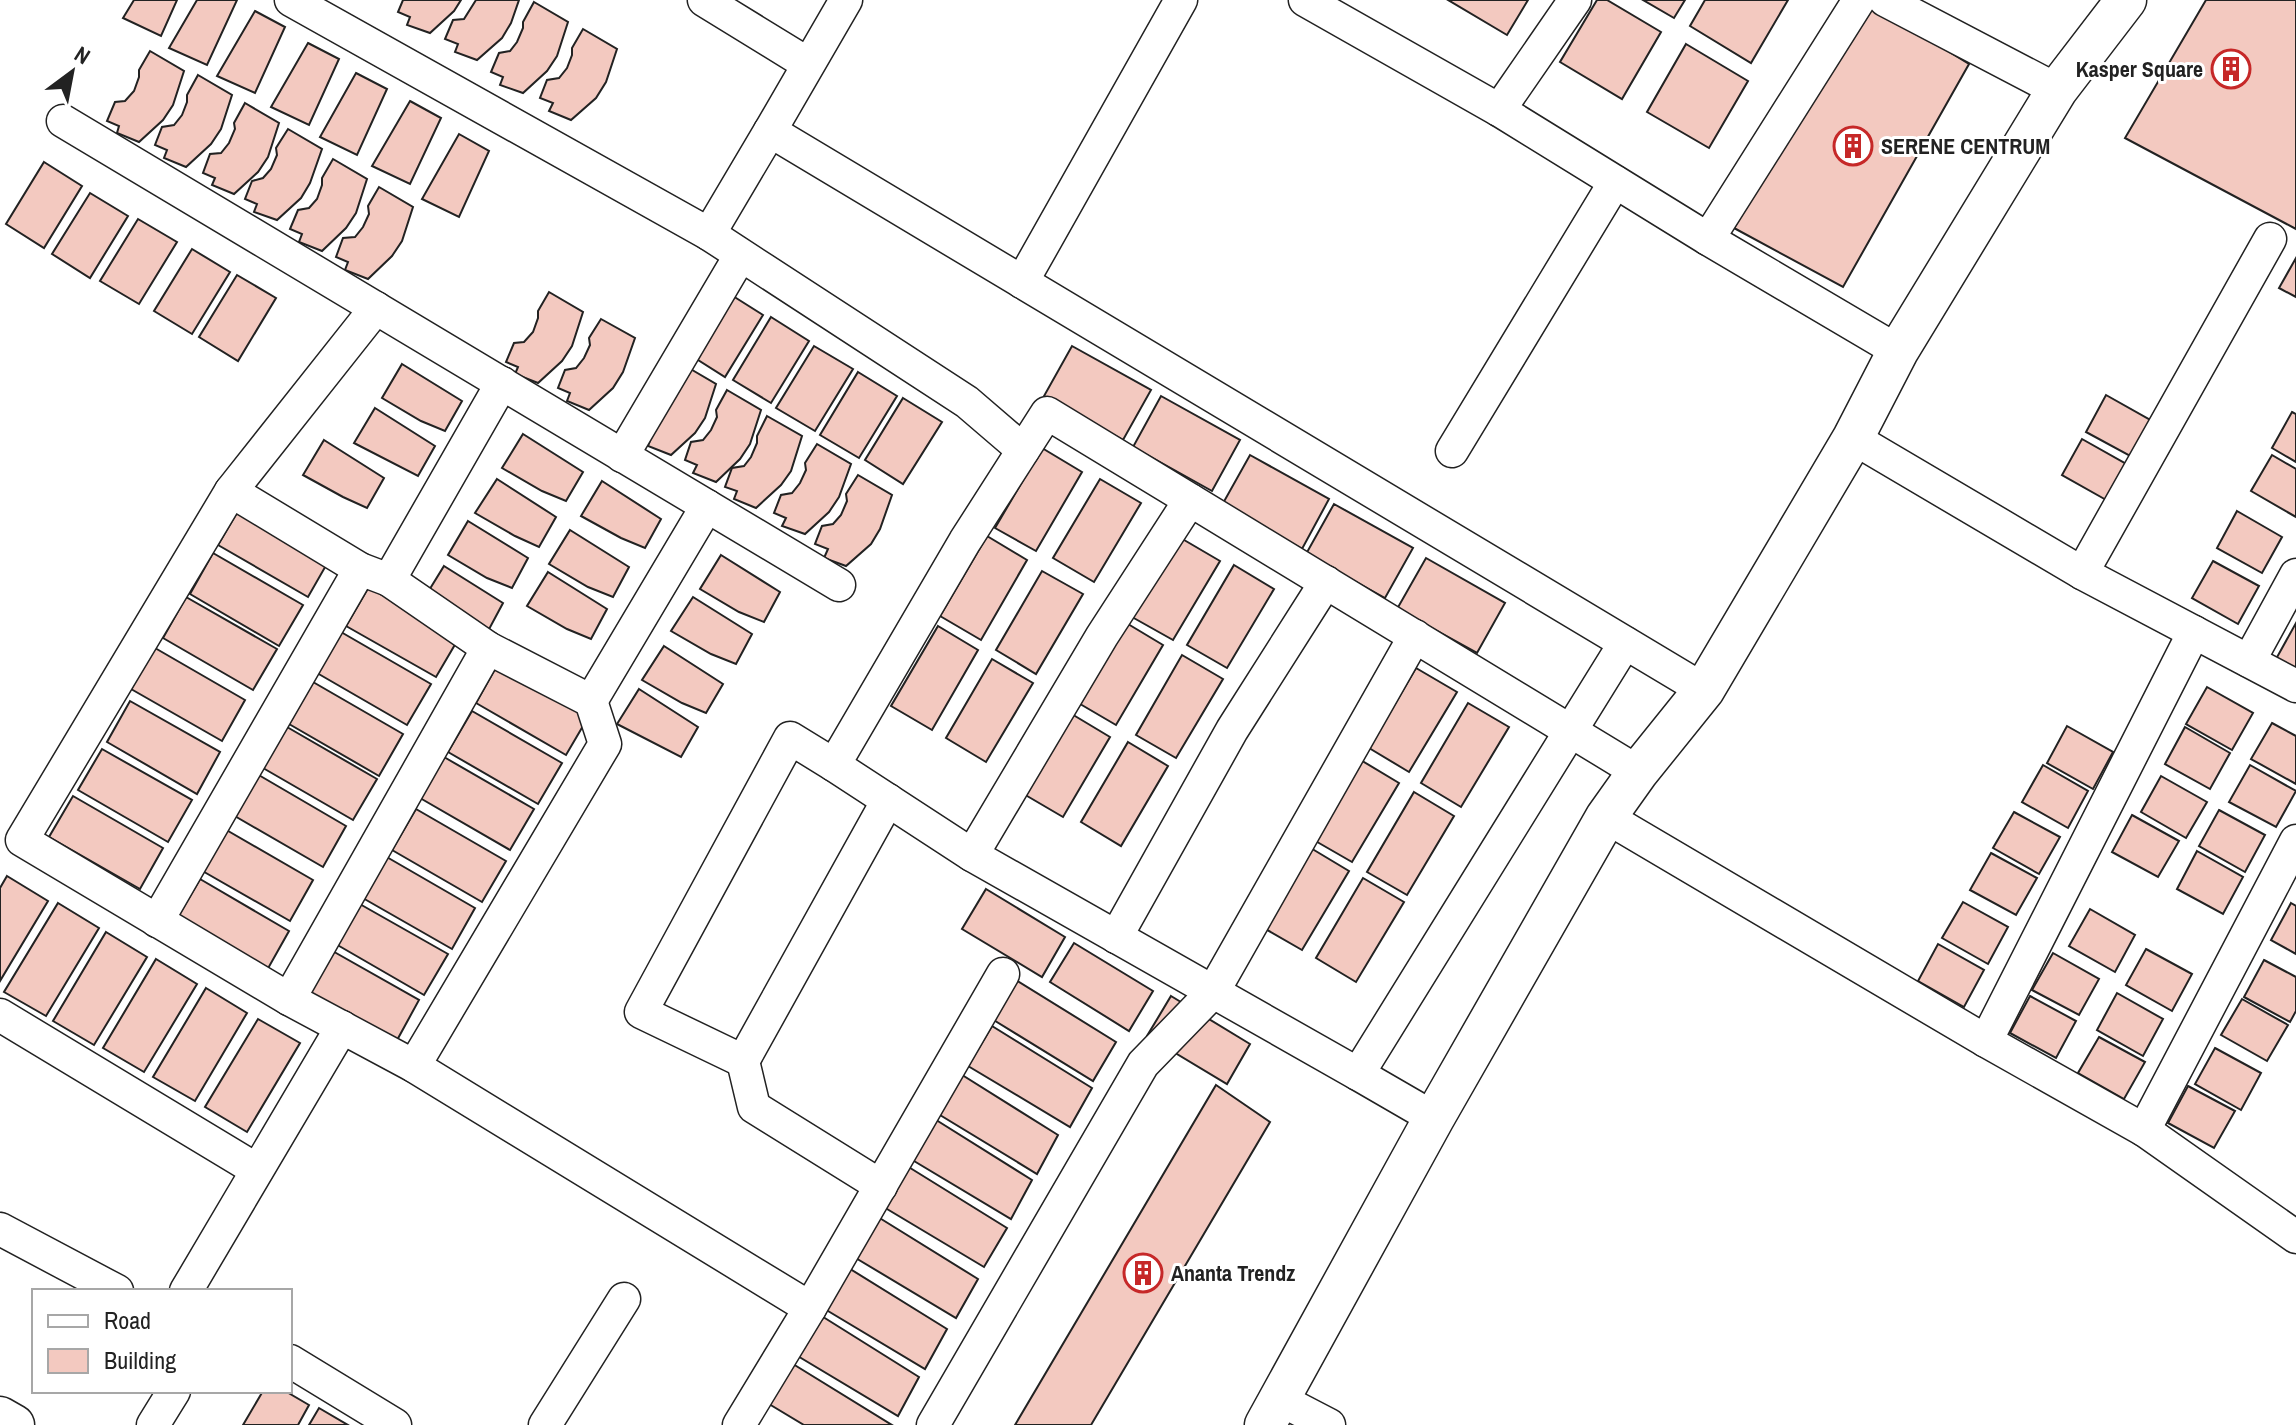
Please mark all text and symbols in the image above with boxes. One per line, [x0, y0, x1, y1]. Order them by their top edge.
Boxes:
north arrow [32, 32, 112, 112]
text: N [69, 39, 96, 71]
building icon: Kasper Square [2210, 48, 2252, 90]
place label: Kasper Square [2076, 54, 2203, 84]
building icon: SERENE CENTRUM [1832, 125, 1874, 167]
place label: SERENE CENTRUM [1881, 131, 2050, 161]
building icon: Ananta Trendz [1122, 1252, 1164, 1294]
place label: Ananta Trendz [1171, 1258, 1295, 1288]
legend [32, 1289, 292, 1393]
text: Road [104, 1304, 151, 1336]
text: Building [104, 1344, 176, 1376]

